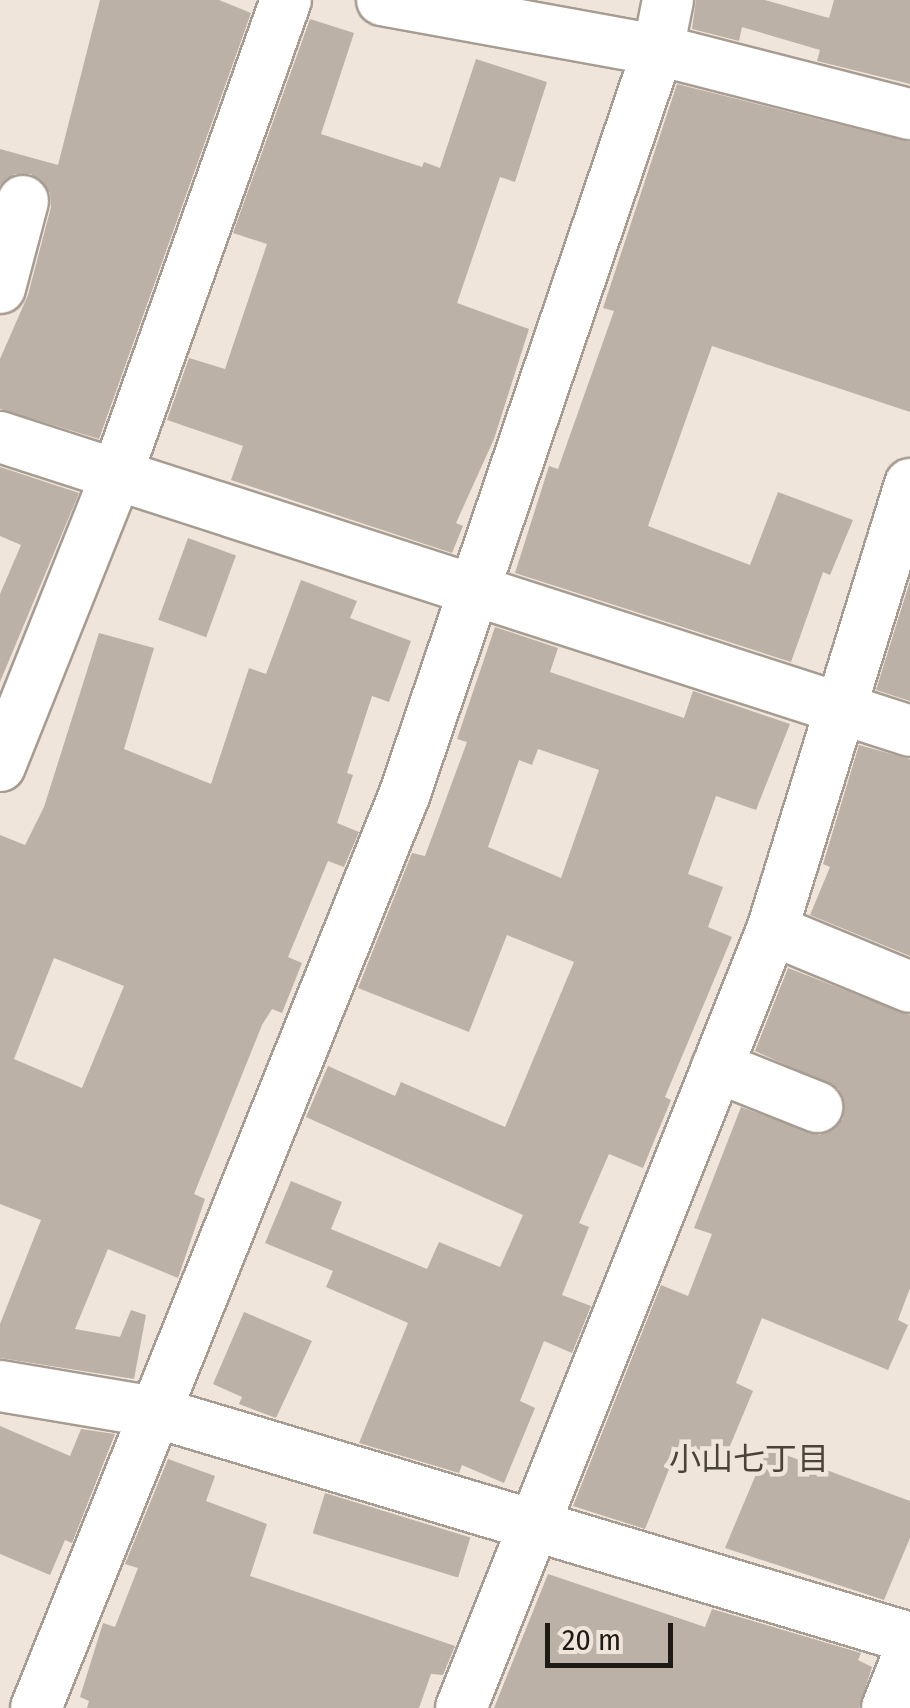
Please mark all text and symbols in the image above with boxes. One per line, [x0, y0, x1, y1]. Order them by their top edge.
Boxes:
district label: 小山七丁目 [669, 1440, 829, 1478]
scale bar [550, 1603, 678, 1665]
text: 20 m [562, 1622, 621, 1658]

